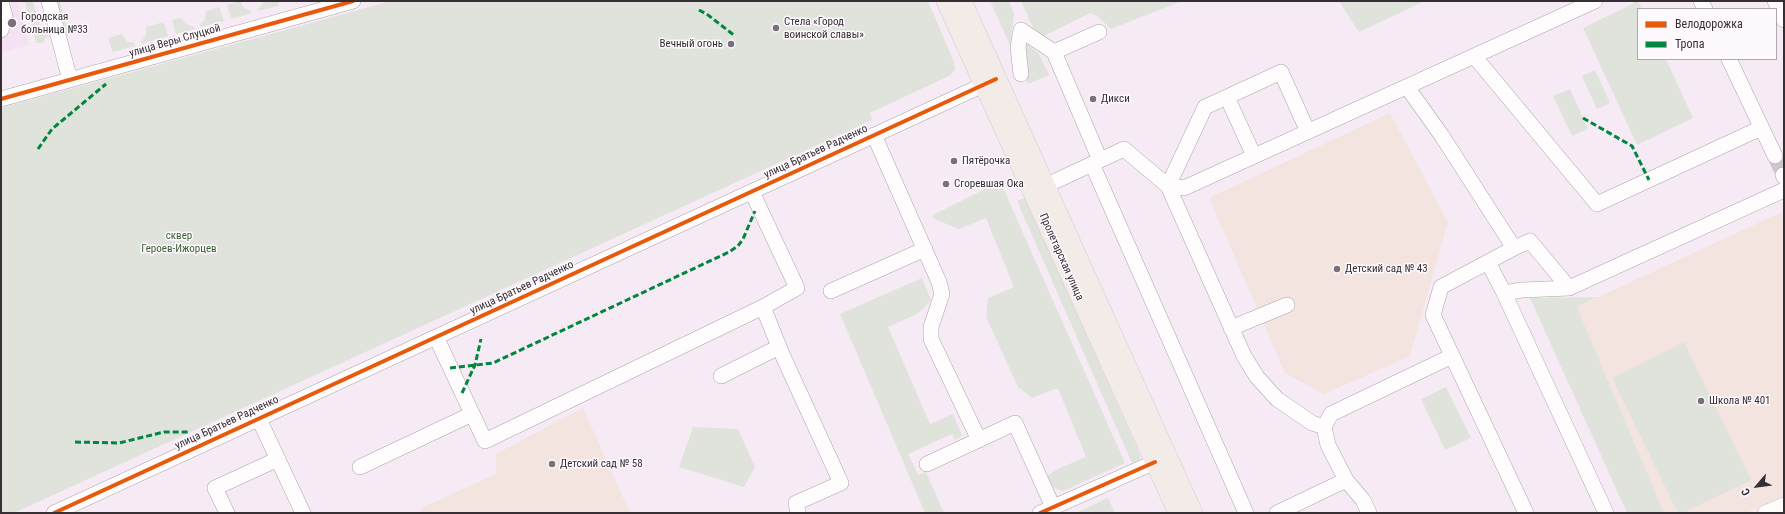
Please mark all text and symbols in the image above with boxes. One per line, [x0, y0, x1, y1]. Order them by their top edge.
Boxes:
legend [1637, 8, 1777, 60]
place label: Городская больница №33 [21, 10, 88, 36]
place label: Стела «Город воинской славы» [784, 15, 864, 41]
marker: Городская больница №33 [6, 17, 18, 29]
text: Велодорожка [1675, 17, 1743, 31]
street label: улица Веры Слуцкой [128, 22, 222, 60]
marker: Стела «Город воинской славы» [771, 23, 781, 33]
place label: Вечный огонь [659, 37, 723, 51]
text: Тропа [1675, 37, 1704, 51]
marker: Вечный огонь [726, 39, 736, 49]
place label: Дикси [1101, 92, 1130, 106]
marker: Дикси [1088, 94, 1098, 104]
street label: улица Братьев Радченко [762, 122, 870, 182]
place label: Пятёрочка [962, 154, 1010, 168]
marker: Пятёрочка [949, 156, 959, 166]
place label: Сгоревшая Ока [954, 177, 1024, 191]
marker: Сгоревшая Ока [941, 179, 951, 189]
street label: Пролетарская улица [1036, 211, 1086, 303]
park label: сквер Героев-Ижорцев [141, 229, 217, 255]
street label: улица Братьев Радченко [468, 258, 576, 318]
place label: Детский сад № 43 [1345, 262, 1428, 276]
marker: Детский сад № 43 [1332, 264, 1342, 274]
street label: улица Братьев Радченко [173, 393, 281, 453]
place label: Школа № 401 [1709, 394, 1771, 408]
marker: Школа № 401 [1696, 396, 1706, 406]
place label: Детский сад № 58 [560, 457, 643, 471]
marker: Детский сад № 58 [547, 459, 557, 469]
north arrow [1737, 466, 1777, 506]
text: С [1739, 486, 1753, 498]

